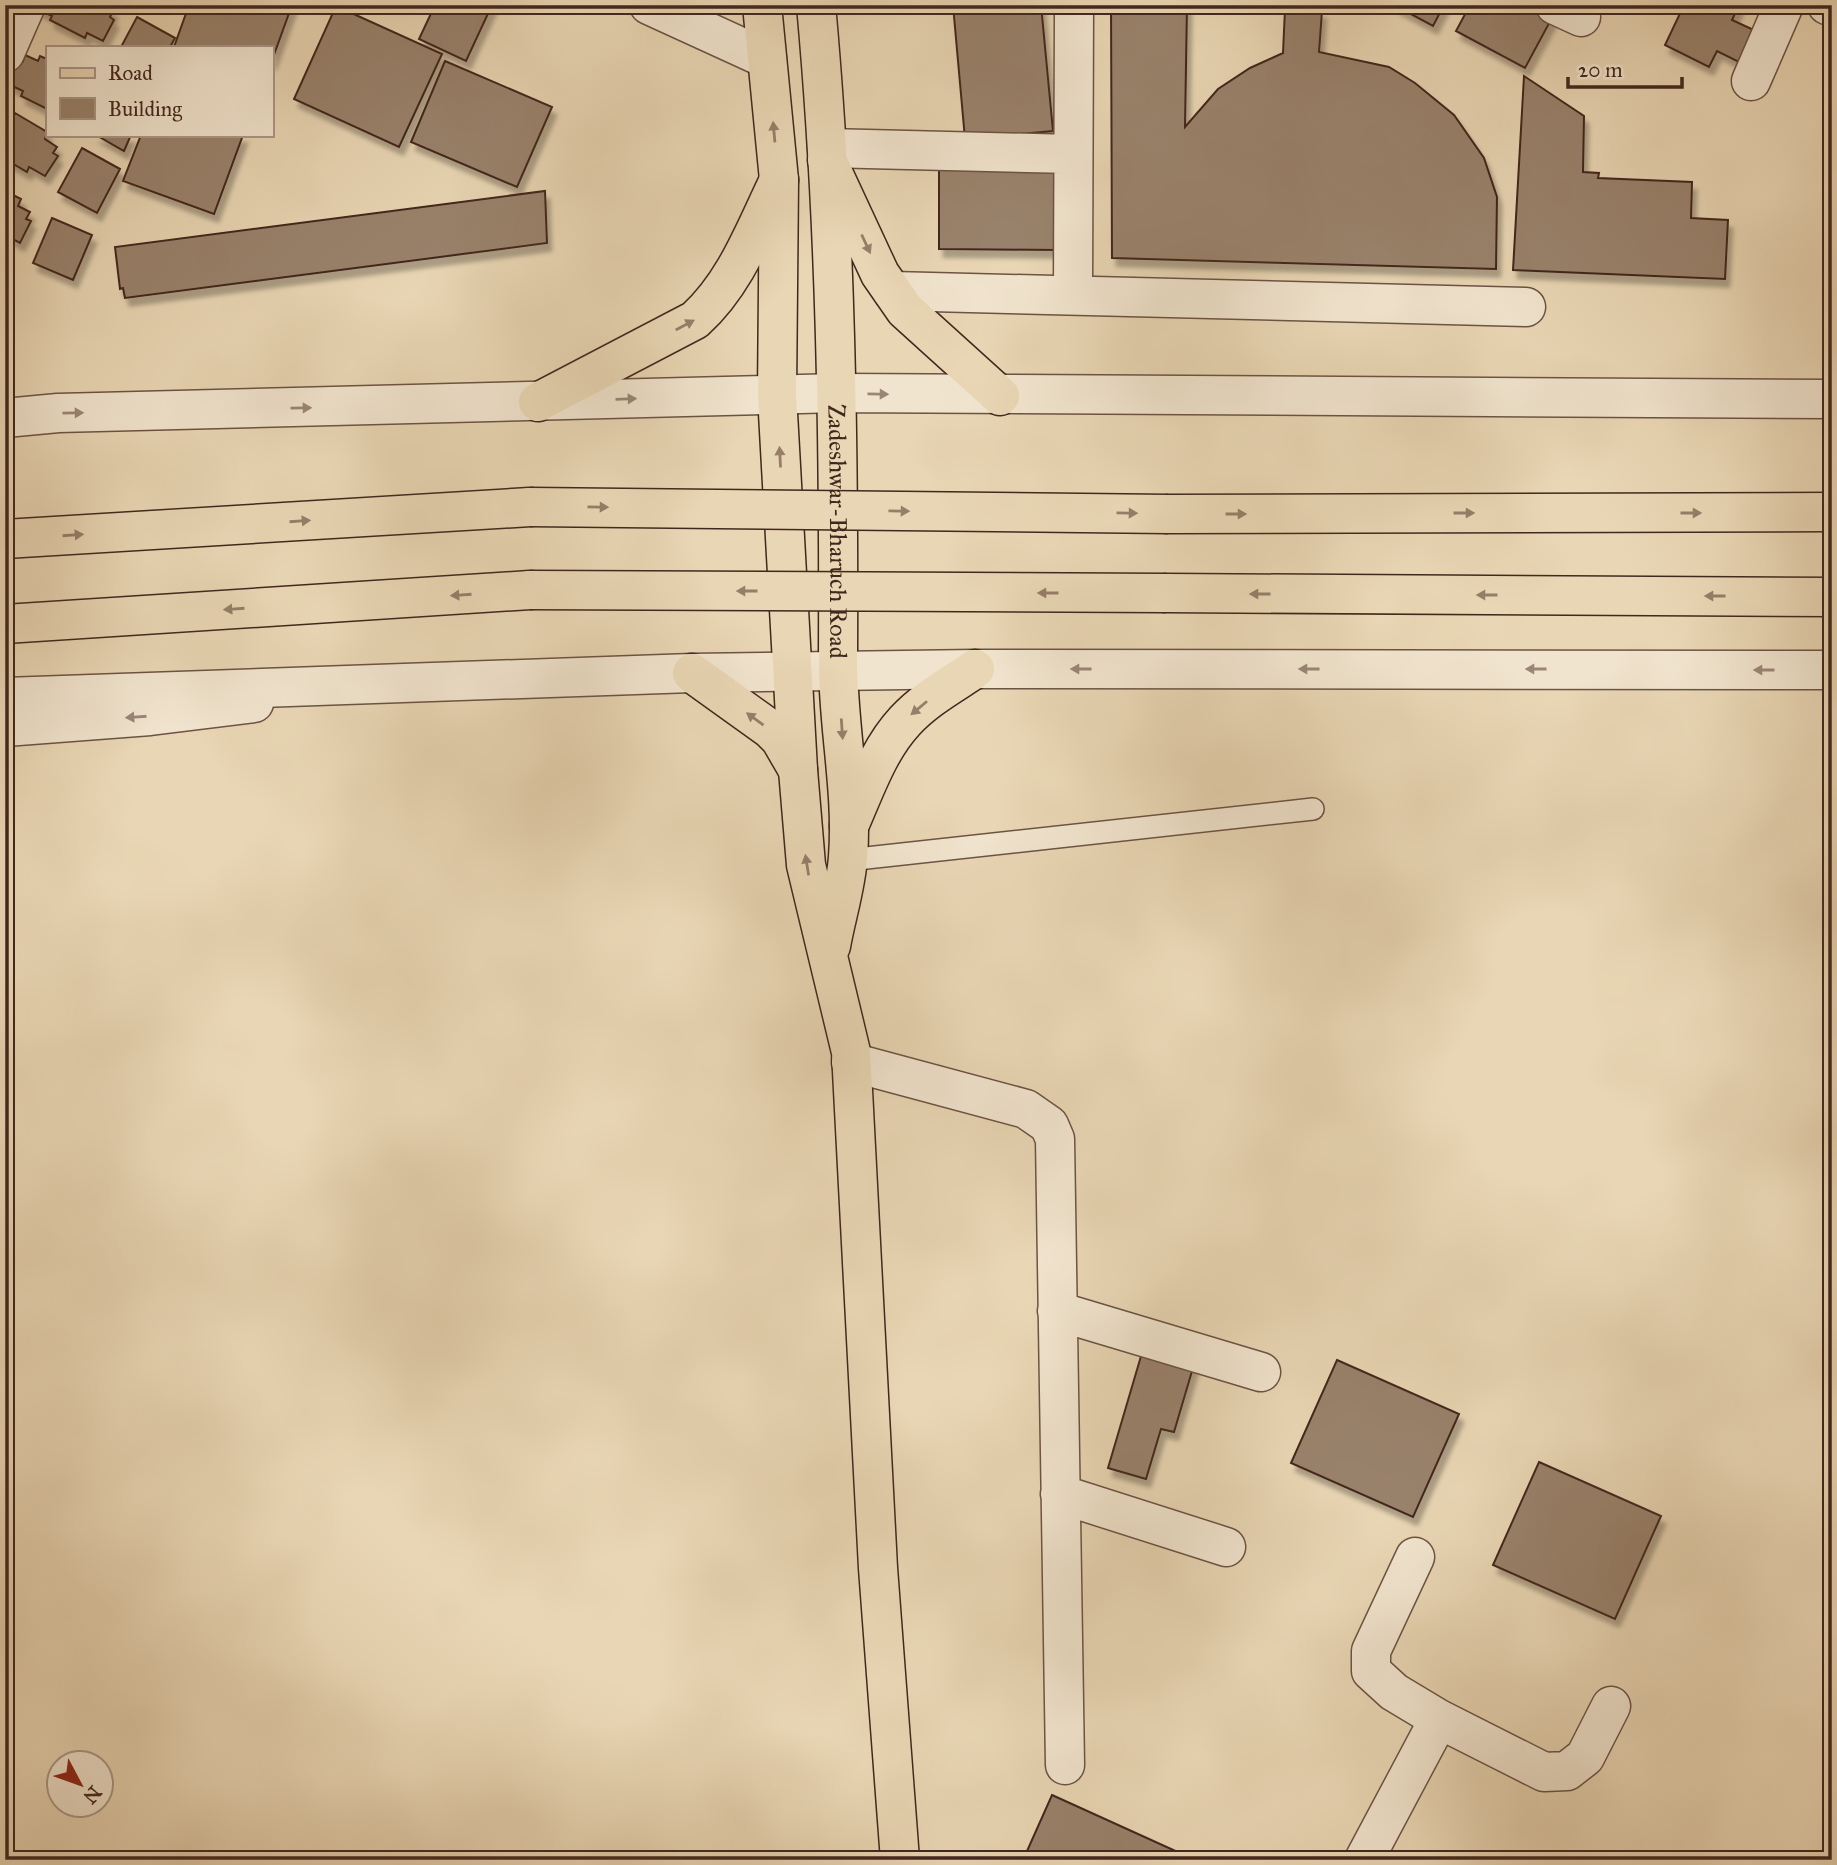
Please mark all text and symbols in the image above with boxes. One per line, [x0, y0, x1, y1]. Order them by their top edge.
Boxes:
legend [46, 46, 273, 136]
scale bar [1568, 46, 1681, 90]
text: 20 m [1578, 57, 1623, 83]
text: Road [108, 60, 153, 86]
text: Building [108, 96, 182, 122]
one-way arrow [768, 121, 779, 143]
one-way arrow [861, 234, 872, 254]
one-way arrow [675, 319, 695, 331]
one-way arrow [867, 388, 889, 400]
one-way arrow [615, 393, 637, 405]
one-way arrow [290, 402, 312, 413]
street label: Zadeshwar-Bharuch Road [822, 404, 853, 659]
one-way arrow [63, 407, 85, 419]
one-way arrow [775, 446, 786, 468]
one-way arrow [588, 501, 610, 513]
one-way arrow [889, 505, 911, 517]
one-way arrow [1453, 507, 1475, 519]
one-way arrow [1681, 507, 1703, 519]
one-way arrow [1116, 508, 1138, 519]
one-way arrow [1226, 508, 1248, 520]
one-way arrow [290, 515, 312, 526]
one-way arrow [63, 529, 85, 540]
one-way arrow [736, 585, 758, 597]
one-way arrow [1037, 587, 1059, 599]
one-way arrow [1248, 588, 1270, 600]
one-way arrow [450, 589, 472, 600]
one-way arrow [1476, 589, 1498, 601]
one-way arrow [1703, 590, 1725, 602]
one-way arrow [223, 604, 245, 615]
one-way arrow [1070, 663, 1092, 675]
one-way arrow [1297, 663, 1319, 675]
one-way arrow [1525, 663, 1547, 675]
one-way arrow [1752, 664, 1774, 676]
one-way arrow [910, 701, 928, 716]
one-way arrow [747, 711, 765, 726]
one-way arrow [125, 712, 147, 723]
one-way arrow [837, 719, 848, 741]
one-way arrow [801, 854, 812, 876]
north arrow [46, 1750, 116, 1820]
text: N [78, 1781, 106, 1808]

